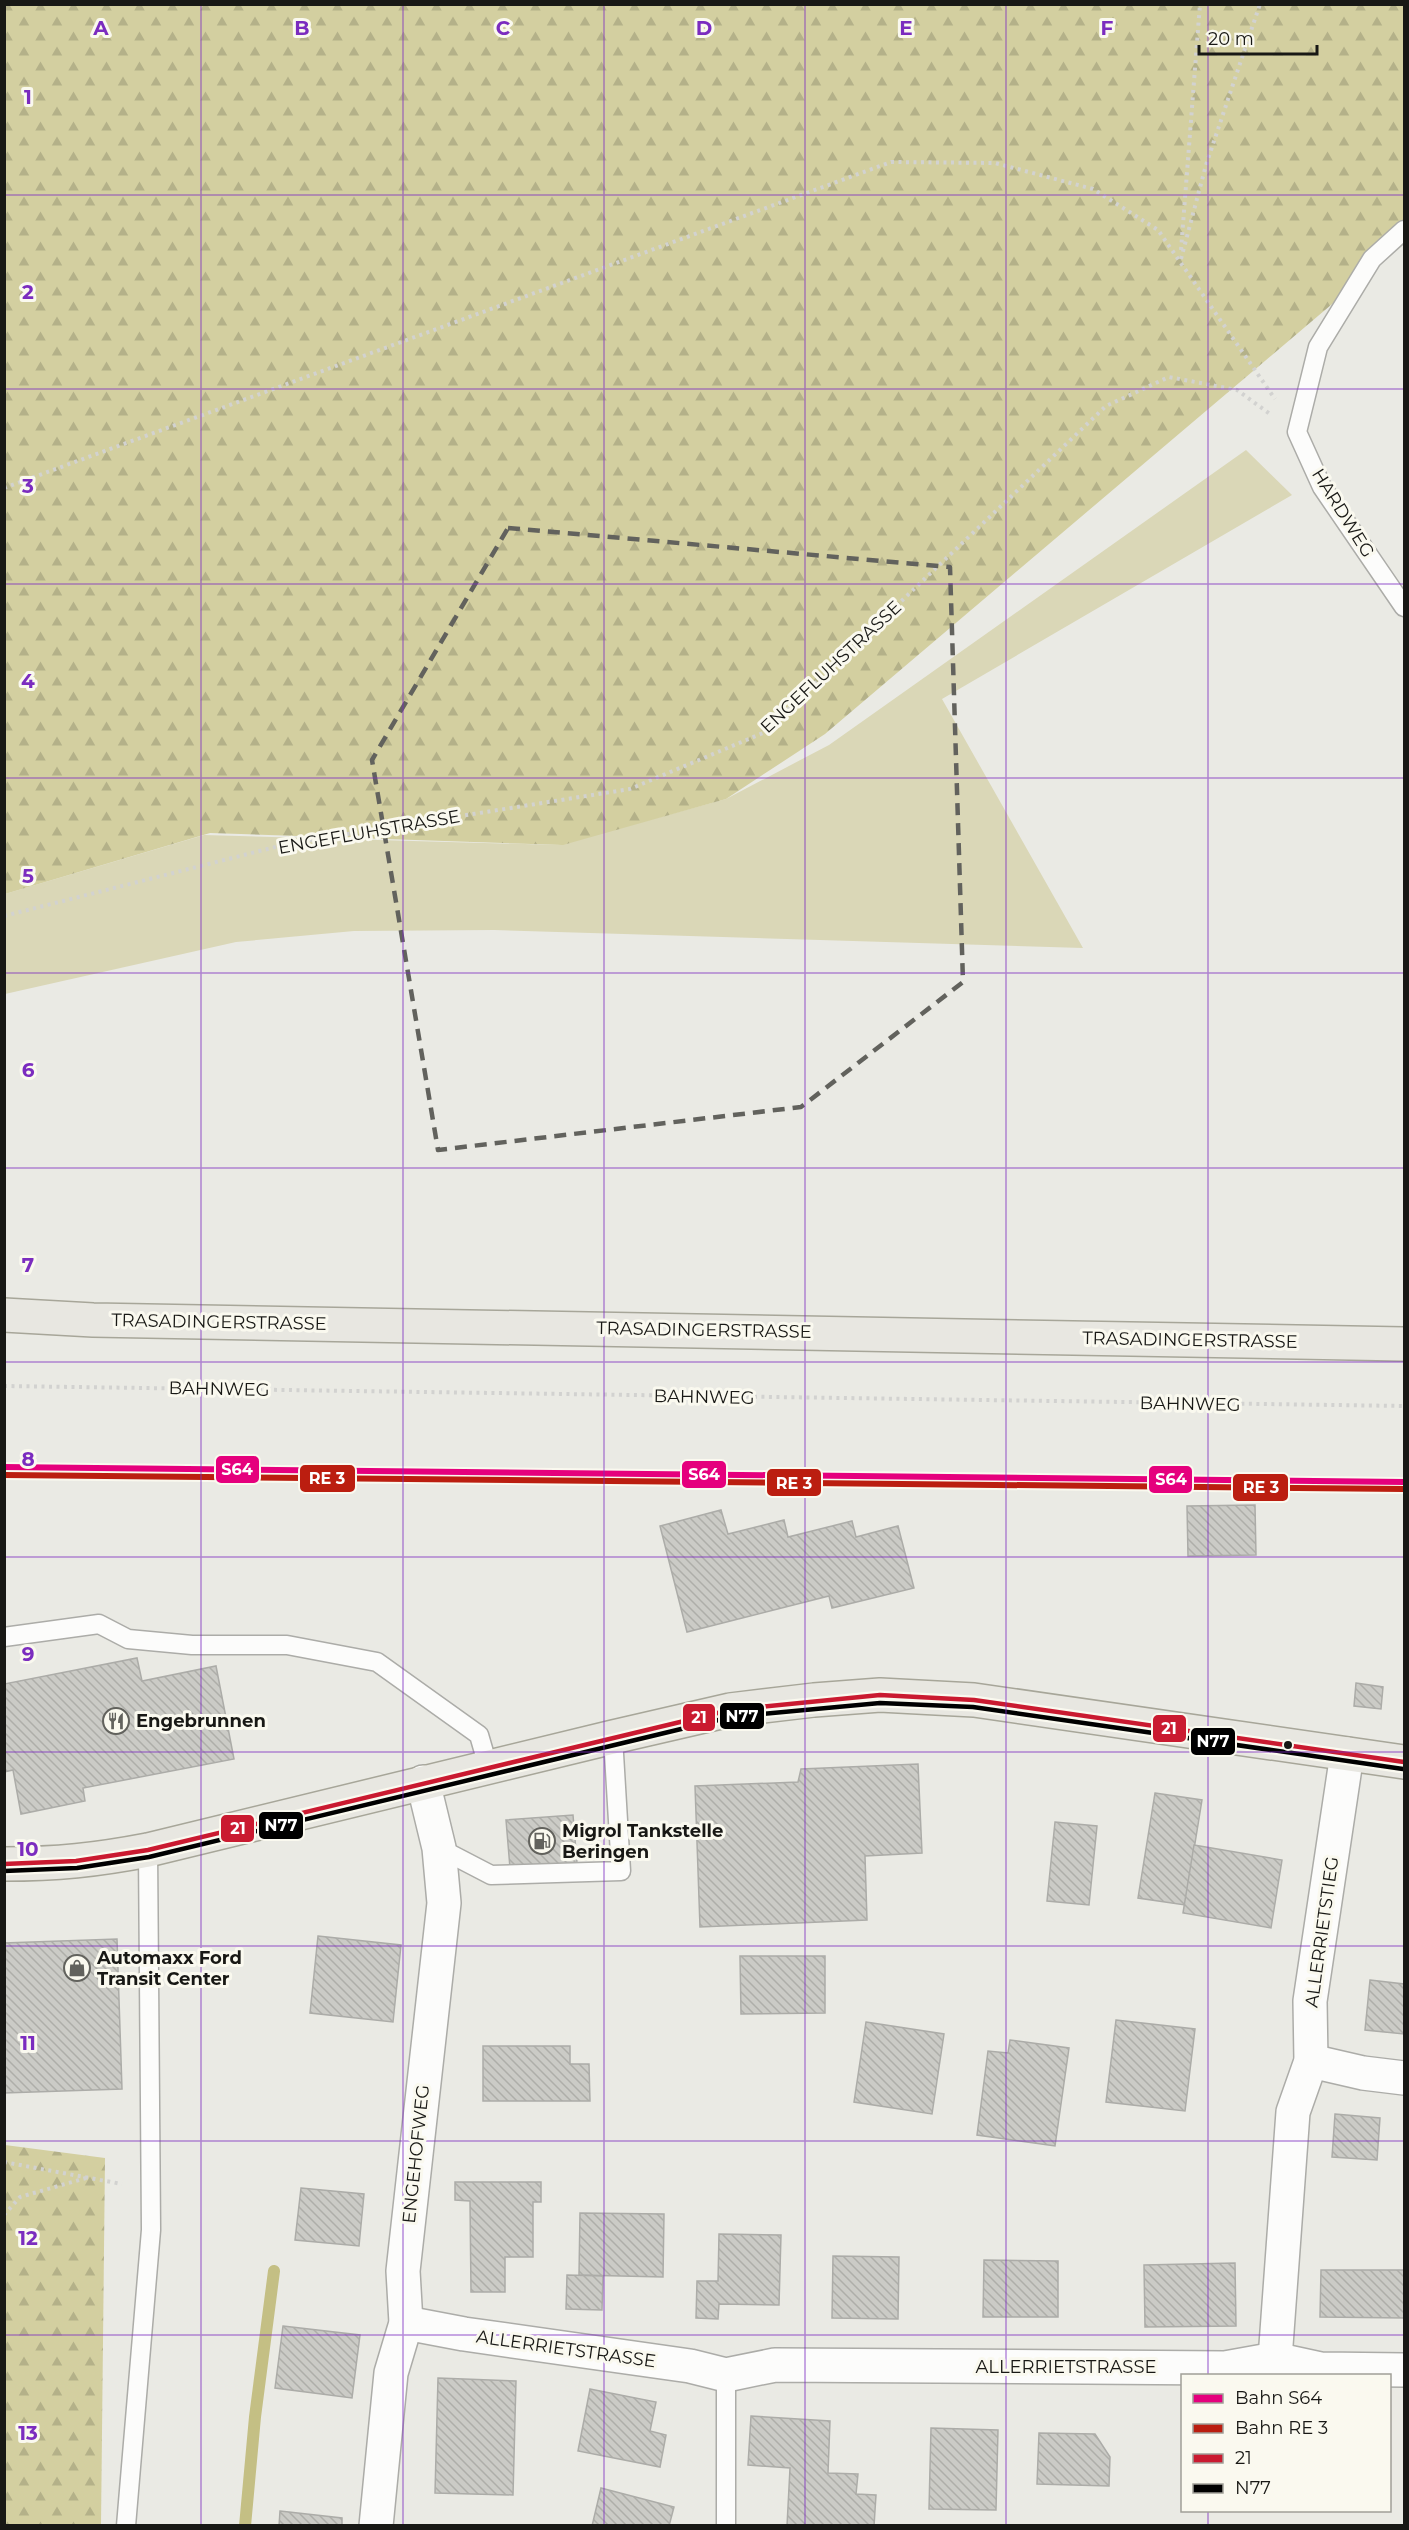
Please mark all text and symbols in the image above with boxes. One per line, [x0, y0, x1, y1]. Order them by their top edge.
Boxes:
text: A [92, 16, 109, 40]
text: B [294, 16, 310, 40]
text: C [496, 16, 511, 40]
text: D [696, 16, 712, 40]
text: E [899, 16, 913, 40]
text: F [1101, 16, 1114, 40]
scale bar [1199, 18, 1318, 56]
text: 20 m [1208, 28, 1254, 50]
text: 1 [24, 85, 32, 109]
text: 2 [22, 280, 34, 304]
street label: HARDWEG [1307, 464, 1379, 562]
text: 3 [21, 474, 34, 498]
street label: ENGEFLUHSTRASSE [756, 596, 906, 738]
text: 4 [21, 669, 35, 693]
street label: ENGEFLUHSTRASSE [276, 805, 462, 859]
text: 5 [22, 864, 34, 888]
text: 6 [22, 1058, 35, 1082]
text: 7 [22, 1253, 34, 1277]
street label: TRASADINGERSTRASSE [111, 1309, 327, 1335]
street label: TRASADINGERSTRASSE [596, 1317, 812, 1343]
street label: TRASADINGERSTRASSE [1082, 1327, 1298, 1353]
street label: BAHNWEG [168, 1377, 270, 1401]
street label: BAHNWEG [653, 1385, 755, 1409]
street label: BAHNWEG [1139, 1392, 1241, 1416]
text: 8 [21, 1447, 35, 1471]
line badge: S64 [215, 1455, 260, 1484]
text: S64 [221, 1460, 253, 1479]
line badge: S64 [681, 1460, 727, 1489]
line badge: RE 3 [299, 1464, 356, 1493]
text: S64 [688, 1465, 720, 1484]
line badge: S64 [1148, 1465, 1193, 1494]
line badge: RE 3 [766, 1468, 822, 1497]
text: RE 3 [309, 1469, 345, 1488]
text: S64 [1155, 1470, 1187, 1489]
line badge: RE 3 [1232, 1473, 1289, 1502]
text: RE 3 [776, 1474, 812, 1493]
text: RE 3 [1243, 1478, 1279, 1497]
text: 9 [22, 1642, 34, 1666]
line badge: N77 [719, 1702, 765, 1730]
line badge: 21 [682, 1703, 716, 1732]
restaurant icon: Engebrunnen [101, 1706, 131, 1736]
text: N77 [726, 1707, 758, 1726]
text: 21 [691, 1708, 707, 1727]
place label: Engebrunnen [136, 1710, 266, 1732]
line badge: 21 [1152, 1714, 1187, 1743]
text: 21 [1161, 1719, 1177, 1738]
line badge: N77 [1190, 1727, 1236, 1756]
text: N77 [1197, 1732, 1229, 1751]
unlabelled marker [1282, 1739, 1294, 1751]
line badge: N77 [258, 1811, 304, 1840]
line badge: 21 [220, 1814, 255, 1843]
text: N77 [265, 1816, 297, 1835]
text: 21 [230, 1819, 246, 1838]
place label: Migrol Tankstelle Beringen [562, 1820, 723, 1863]
fuel station icon: Migrol Tankstelle Beringen [527, 1826, 557, 1856]
text: 10 [17, 1837, 39, 1861]
street label: ALLERRIETSTIEG [1301, 1855, 1343, 2009]
place label: Automaxx Ford Transit Center [96, 1947, 242, 1990]
shop icon: Automaxx Ford Transit Center [62, 1953, 92, 1983]
text: 11 [20, 2031, 36, 2055]
street label: ENGEHOFWEG [398, 2084, 434, 2224]
text: 12 [18, 2226, 38, 2250]
street label: ALLERRIETSTRASSE [475, 2326, 657, 2372]
street label: ALLERRIETSTRASSE [975, 2356, 1157, 2378]
legend [1181, 2374, 1391, 2512]
text: Bahn S64 [1235, 2387, 1322, 2409]
text: Bahn RE 3 [1235, 2417, 1328, 2439]
text: 13 [18, 2421, 38, 2445]
text: 21 [1235, 2447, 1252, 2469]
text: N77 [1235, 2477, 1271, 2499]

